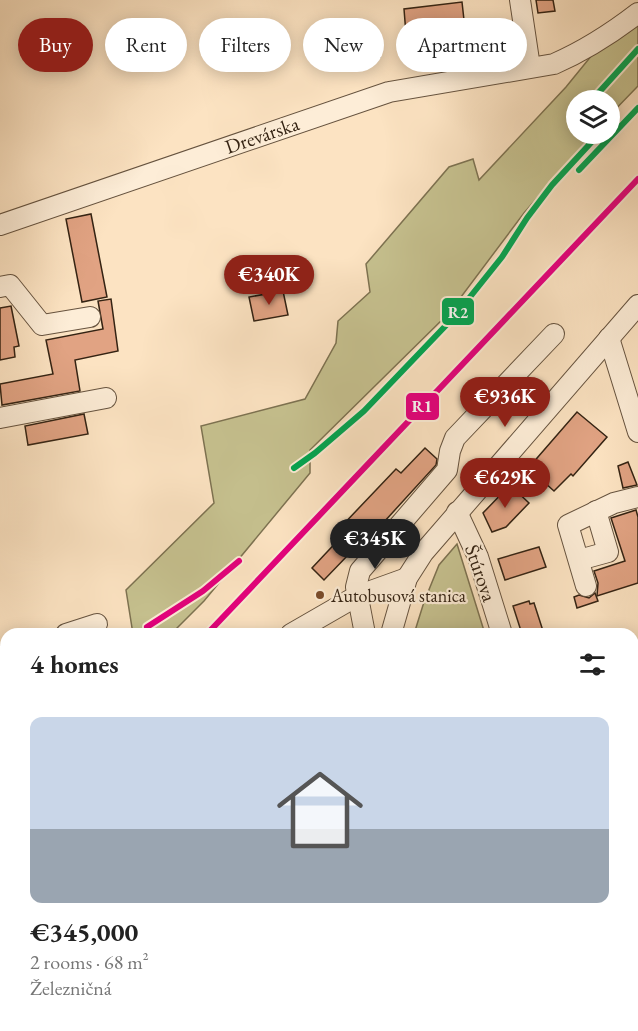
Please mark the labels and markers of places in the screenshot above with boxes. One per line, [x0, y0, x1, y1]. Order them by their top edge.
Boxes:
pin: €340K [227, 255, 311, 306]
pin: €936K [463, 377, 547, 428]
pin: €629K [463, 458, 547, 509]
pin: €345K [333, 519, 417, 570]
place label: Autobusová stanica [330, 584, 467, 607]
marker: Autobusová stanica [314, 589, 326, 601]

